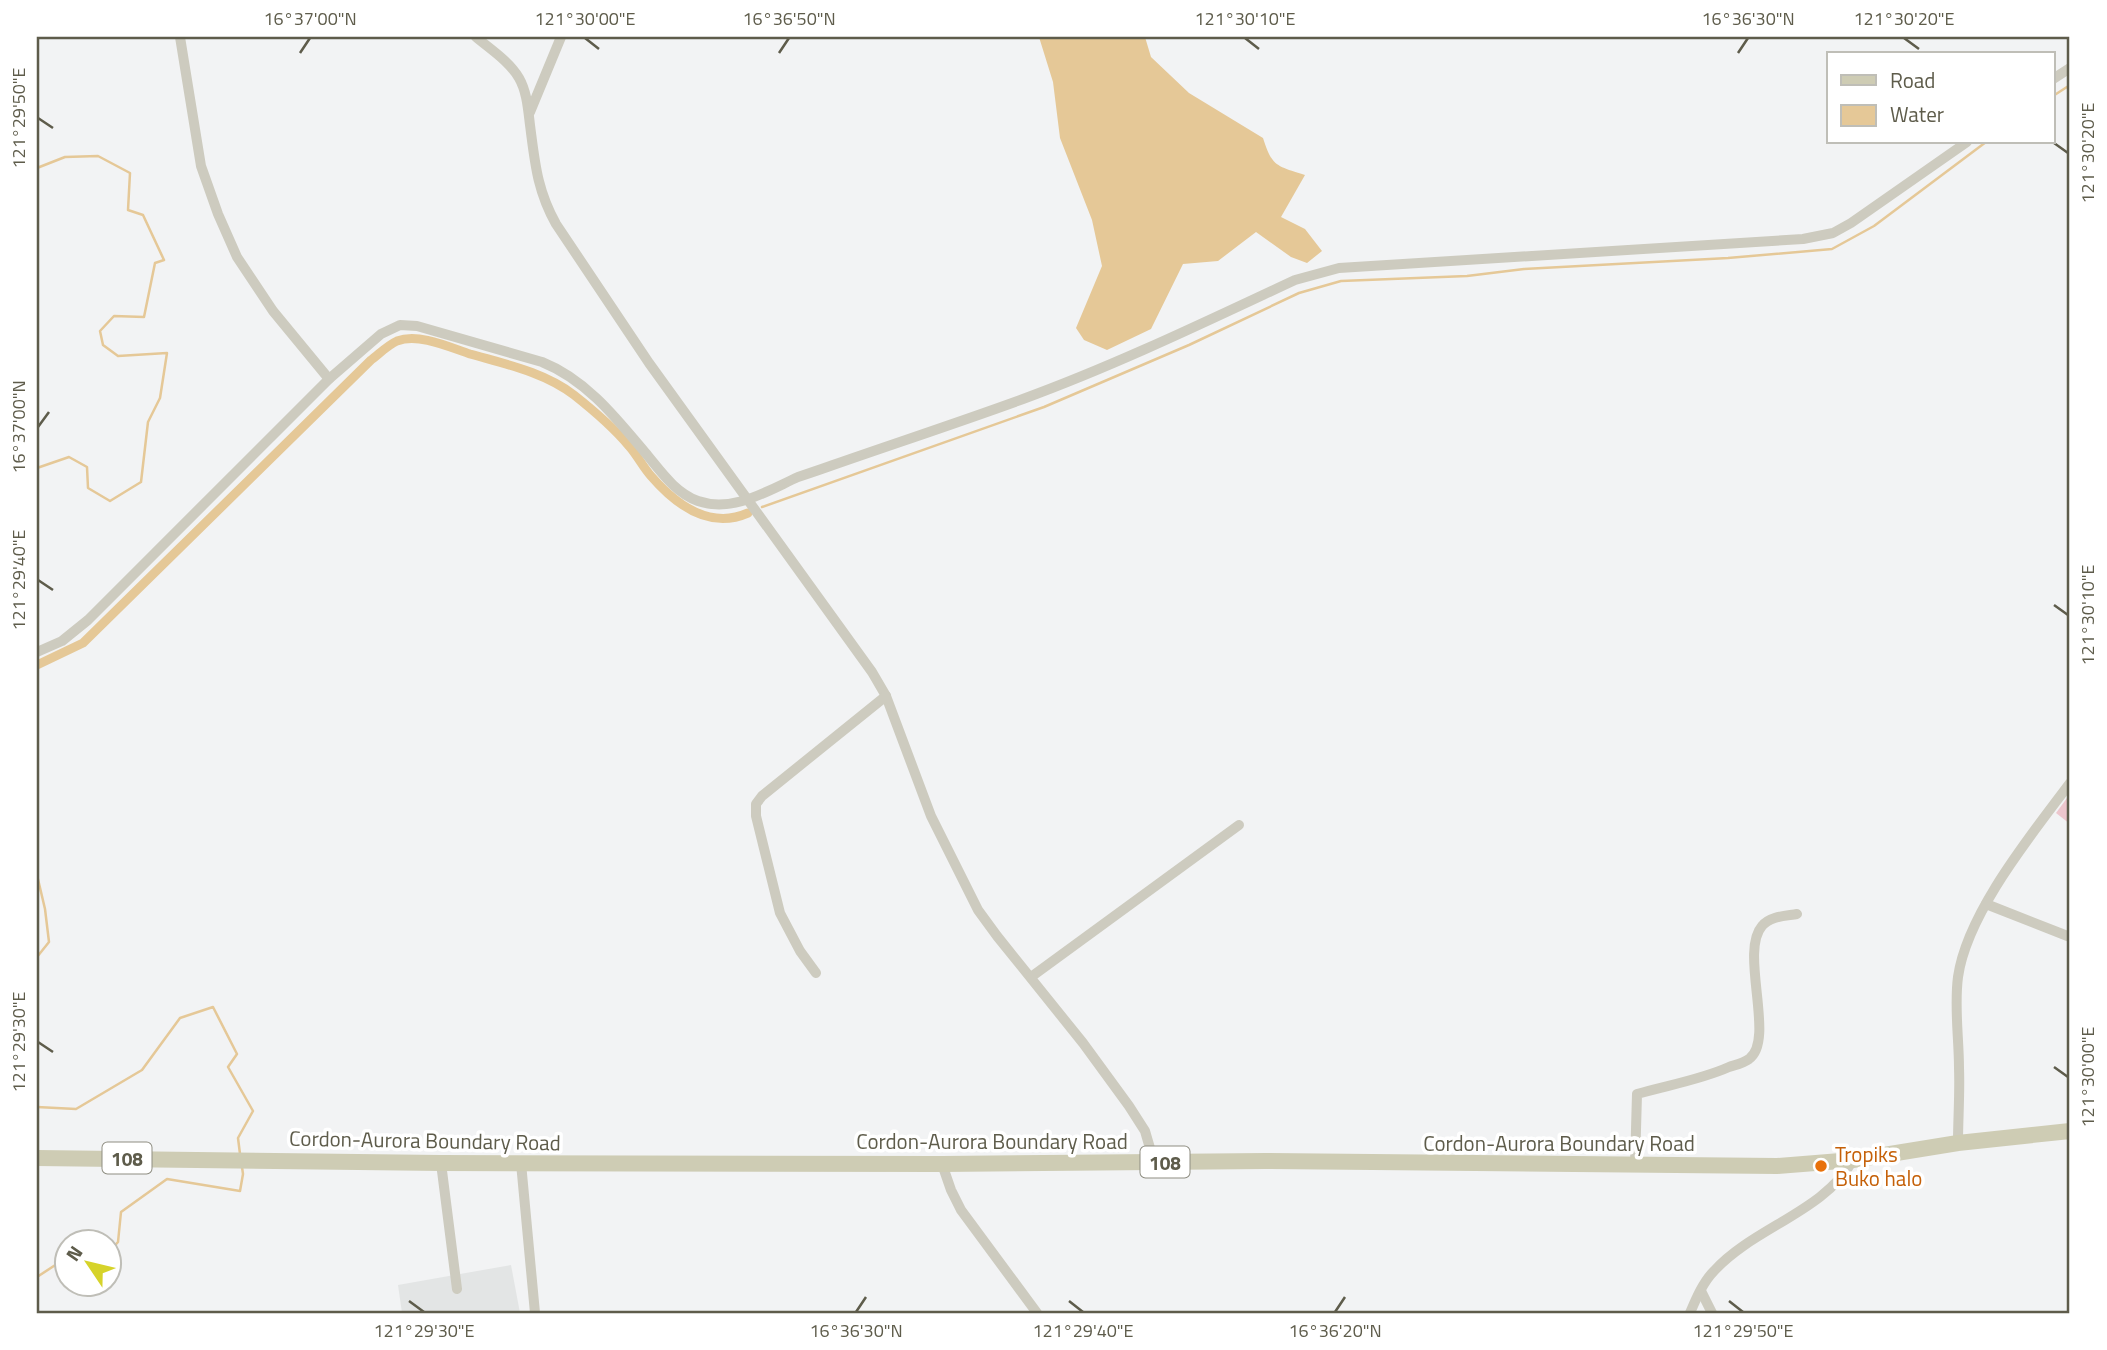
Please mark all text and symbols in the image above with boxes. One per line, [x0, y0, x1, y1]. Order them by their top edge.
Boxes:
text: 16°37'00"N [263, 5, 357, 32]
text: 121°30'00"E [534, 5, 636, 32]
text: 16°36'50"N [742, 5, 836, 32]
text: 121°30'10"E [1194, 5, 1296, 32]
text: 16°36'30"N [1701, 5, 1795, 32]
text: 121°30'20"E [1853, 5, 1955, 32]
legend [1827, 52, 2054, 144]
text: Road [1890, 64, 1935, 96]
text: 121°29'50"E [5, 67, 32, 169]
text: Water [1890, 98, 1944, 130]
text: 121°30'20"E [2074, 102, 2101, 204]
text: 16°37'00"N [5, 380, 32, 474]
text: 121°29'40"E [5, 529, 32, 631]
text: 121°30'10"E [2074, 564, 2101, 666]
text: 121°29'30"E [5, 991, 32, 1093]
text: 121°30'00"E [2074, 1026, 2101, 1128]
street label: Cordon-Aurora Boundary Road [289, 1122, 561, 1158]
street label: Cordon-Aurora Boundary Road [856, 1125, 1128, 1157]
street label: Cordon-Aurora Boundary Road [1423, 1127, 1695, 1159]
place label: Tropiks Buko halo [1835, 1138, 1922, 1194]
road number: 108 [102, 1142, 152, 1174]
road number: 108 [1140, 1146, 1190, 1178]
marker: Tropiks Buko halo [1813, 1158, 1829, 1174]
north arrow [52, 1228, 122, 1298]
text: N [58, 1239, 89, 1267]
text: 121°29'30"E [373, 1317, 475, 1344]
text: 16°36'30"N [809, 1317, 903, 1344]
text: 121°29'40"E [1032, 1317, 1134, 1344]
text: 16°36'20"N [1288, 1317, 1382, 1344]
text: 121°29'50"E [1692, 1317, 1794, 1344]

